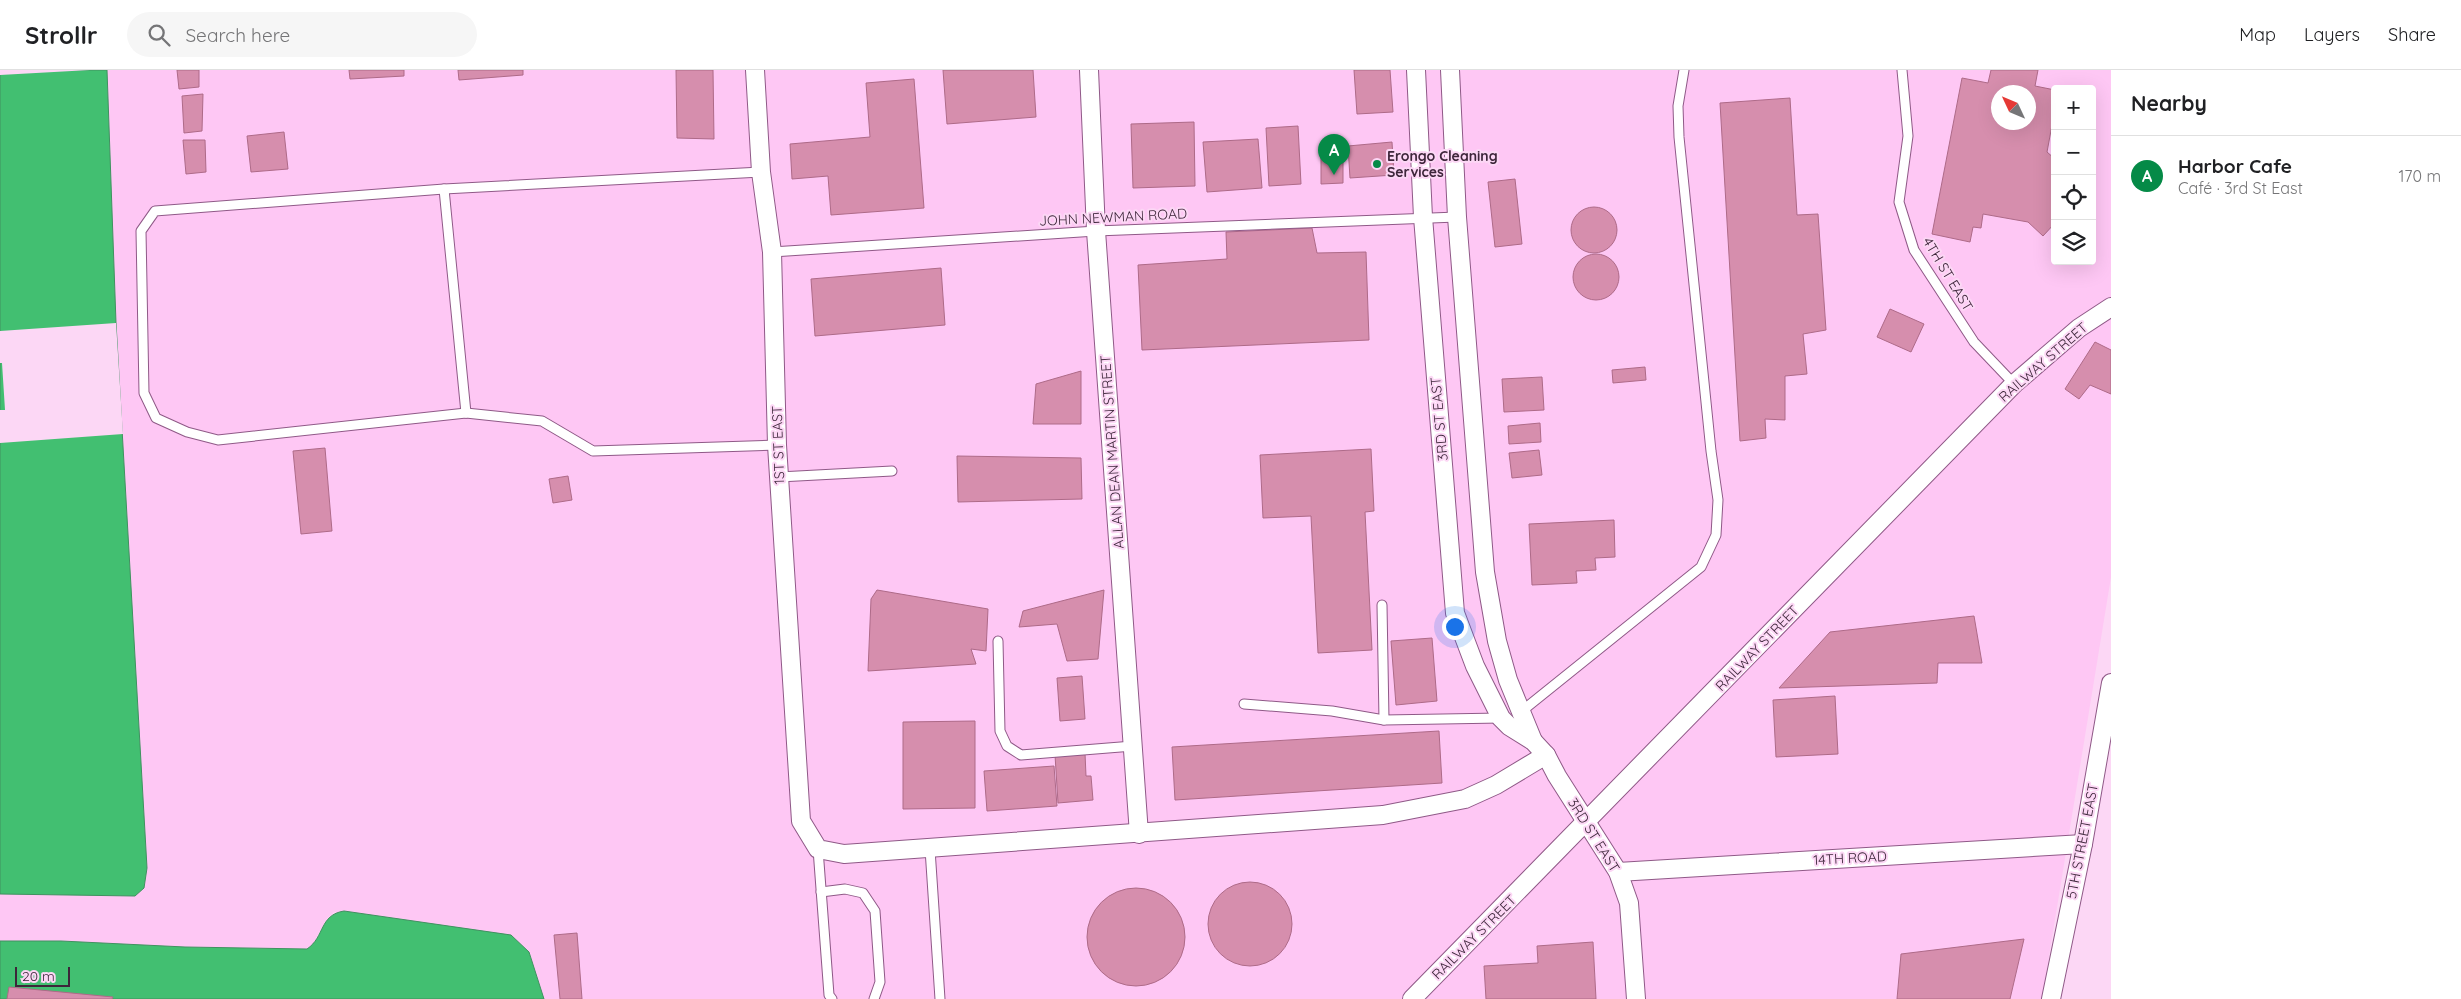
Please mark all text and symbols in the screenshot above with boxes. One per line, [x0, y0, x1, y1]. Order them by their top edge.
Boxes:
search box [127, 12, 477, 57]
text: Strollr [25, 20, 97, 50]
icon: search [145, 21, 173, 49]
text: Search here [185, 23, 290, 47]
text: Map [2239, 23, 2276, 46]
text: Layers [2304, 23, 2360, 46]
text: Share [2388, 23, 2436, 46]
north arrow [1991, 85, 2036, 130]
map controls [2051, 85, 2096, 265]
button: + [2051, 85, 2096, 130]
text: Nearby [2131, 90, 2207, 116]
button: − [2051, 130, 2096, 175]
pin: A [1318, 134, 1350, 175]
place label: Erongo Cleaning Services [1387, 147, 1498, 181]
text: Harbor Cafe [2178, 154, 2292, 178]
marker: Erongo Cleaning Services [1371, 158, 1383, 170]
text: A [2142, 166, 2152, 186]
text: 170 m [2398, 166, 2441, 186]
button: locate [2051, 175, 2096, 220]
text: Café · 3rd St East [2178, 178, 2303, 198]
street label: JOHN NEWMAN ROAD [1039, 204, 1187, 230]
button: layers [2051, 220, 2096, 265]
street label: 4TH ST EAST [1919, 234, 1977, 314]
street label: RAILWAY STREET [1995, 318, 2091, 406]
street label: ALLAN DEAN MARTIN STREET [1096, 355, 1128, 549]
street label: 3RD ST EAST [1426, 376, 1452, 462]
street label: 1ST ST EAST [768, 405, 788, 485]
street label: RAILWAY STREET [1712, 601, 1802, 695]
your location [1442, 614, 1468, 640]
street label: 5TH STREET EAST [2062, 782, 2102, 900]
street label: 3RD ST EAST [1564, 795, 1624, 875]
street label: 14TH ROAD [1813, 847, 1887, 869]
street label: RAILWAY STREET [1428, 891, 1520, 983]
scale bar [15, 964, 70, 987]
text: 20 m [22, 967, 55, 985]

